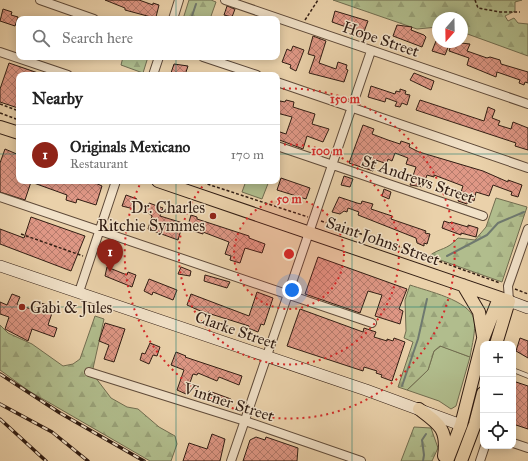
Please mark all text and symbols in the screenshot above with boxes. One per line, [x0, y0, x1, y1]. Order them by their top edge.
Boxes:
north arrow [432, 12, 468, 48]
search box [16, 16, 280, 60]
street label: Hope Street [340, 17, 422, 61]
icon: search [30, 27, 52, 49]
text: Search here [62, 29, 133, 47]
text: Nearby [32, 88, 83, 109]
text: 150 m [330, 92, 361, 106]
text: Originals Mexicano [70, 138, 190, 156]
text: 100 m [311, 144, 344, 158]
text: 1 [42, 147, 48, 163]
text: 170 m [231, 147, 264, 163]
street label: St Andrews Street [359, 151, 477, 207]
text: Restaurant [70, 156, 128, 172]
text: 50 m [276, 192, 303, 206]
place label: Dr. Charles Ritchie Symmes [98, 198, 205, 235]
marker: Dr. Charles Ritchie Symmes [208, 211, 218, 221]
street label: Saint Johns Street [323, 213, 443, 270]
pin: 1 [97, 239, 123, 272]
centre of rings [282, 247, 296, 261]
your location [282, 280, 302, 300]
place label: Gabi & Jules [30, 298, 113, 318]
marker: Gabi & Jules [17, 302, 27, 312]
street label: Clarke Street [193, 307, 280, 353]
map controls [480, 341, 516, 449]
button: + [480, 341, 516, 377]
button: − [480, 377, 516, 413]
street label: Vintner Street [180, 378, 277, 426]
button: locate [480, 413, 516, 449]

